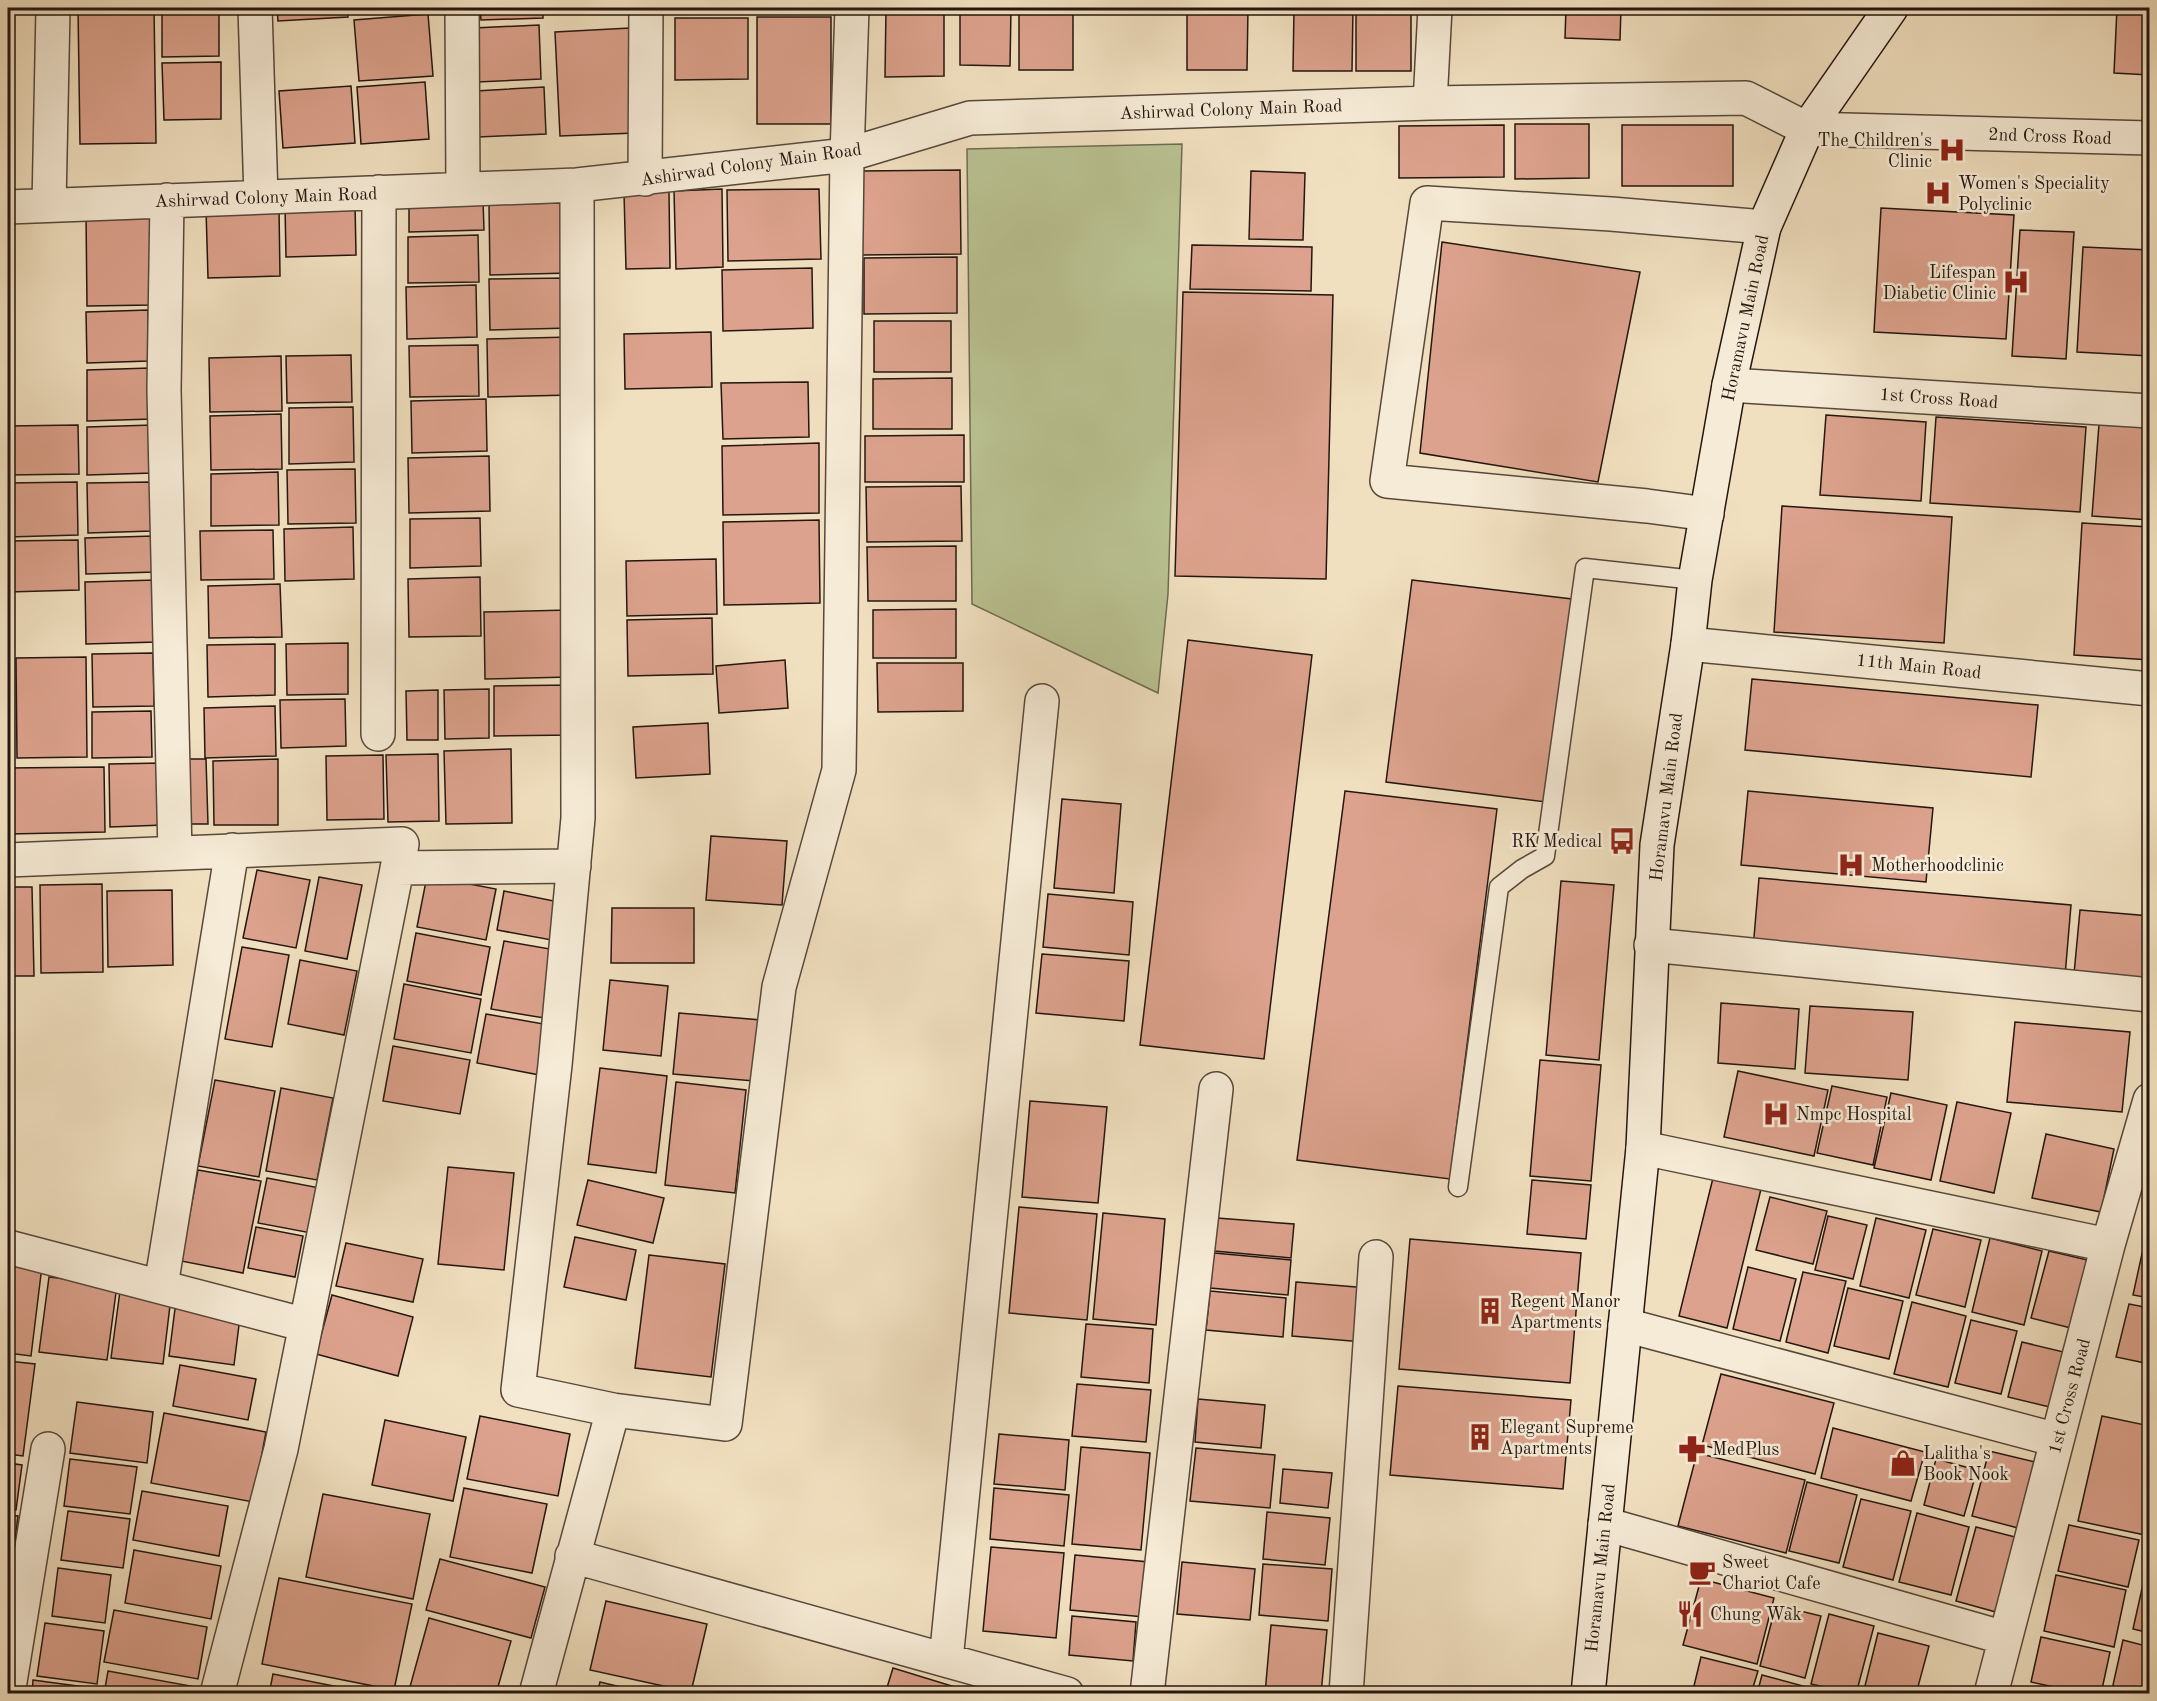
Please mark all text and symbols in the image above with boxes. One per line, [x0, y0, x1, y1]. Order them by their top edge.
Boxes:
street label: Ashirwad Colony Main Road [1119, 97, 1343, 123]
street label: 2nd Cross Road [1988, 126, 2112, 148]
place label: The Children's Clinic [1818, 132, 1932, 171]
hospital icon: The Children's Clinic [1937, 135, 1967, 165]
street label: Ashirwad Colony Main Road [639, 141, 863, 189]
place label: Women's Speciality Polyclinic [1958, 175, 2110, 214]
hospital icon: Women's Speciality Polyclinic [1923, 178, 1953, 208]
street label: Ashirwad Colony Main Road [154, 185, 378, 211]
street label: Horamavu Main Road [1720, 233, 1772, 403]
place label: Lifespan Diabetic Clinic [1882, 264, 1996, 303]
hospital icon: Lifespan Diabetic Clinic [2001, 267, 2031, 297]
street label: 1st Cross Road [1879, 386, 1999, 412]
street label: 11th Main Road [1855, 651, 1982, 683]
street label: Horamavu Main Road [1648, 712, 1686, 883]
bus stop icon: RK Medical [1607, 826, 1637, 856]
place label: RK Medical [1511, 833, 1602, 851]
hospital icon: Motherhoodclinic [1836, 850, 1866, 880]
place label: Motherhoodclinic [1871, 857, 2004, 875]
hospital icon: Nmpc Hospital [1761, 1099, 1791, 1129]
place label: Nmpc Hospital [1796, 1106, 1912, 1124]
place label: Regent Manor Apartments [1510, 1293, 1621, 1332]
building icon: Regent Manor Apartments [1475, 1296, 1505, 1326]
street label: 1st Cross Road [2046, 1337, 2094, 1456]
place label: Elegant Supreme Apartments [1500, 1419, 1634, 1458]
building icon: Elegant Supreme Apartments [1465, 1422, 1495, 1452]
pharmacy icon: MedPlus [1677, 1434, 1707, 1464]
place label: MedPlus [1712, 1441, 1779, 1459]
place label: Lalitha's Book Nook [1923, 1445, 2009, 1484]
shop icon: Lalitha's Book Nook [1888, 1448, 1918, 1478]
street label: Horamavu Main Road [1583, 1483, 1619, 1654]
place label: Sweet Chariot Cafe [1722, 1554, 1820, 1593]
cafe icon: Sweet Chariot Cafe [1687, 1557, 1717, 1587]
restaurant icon: Chung Wak [1675, 1599, 1705, 1629]
place label: Chung Wak [1710, 1606, 1802, 1624]

